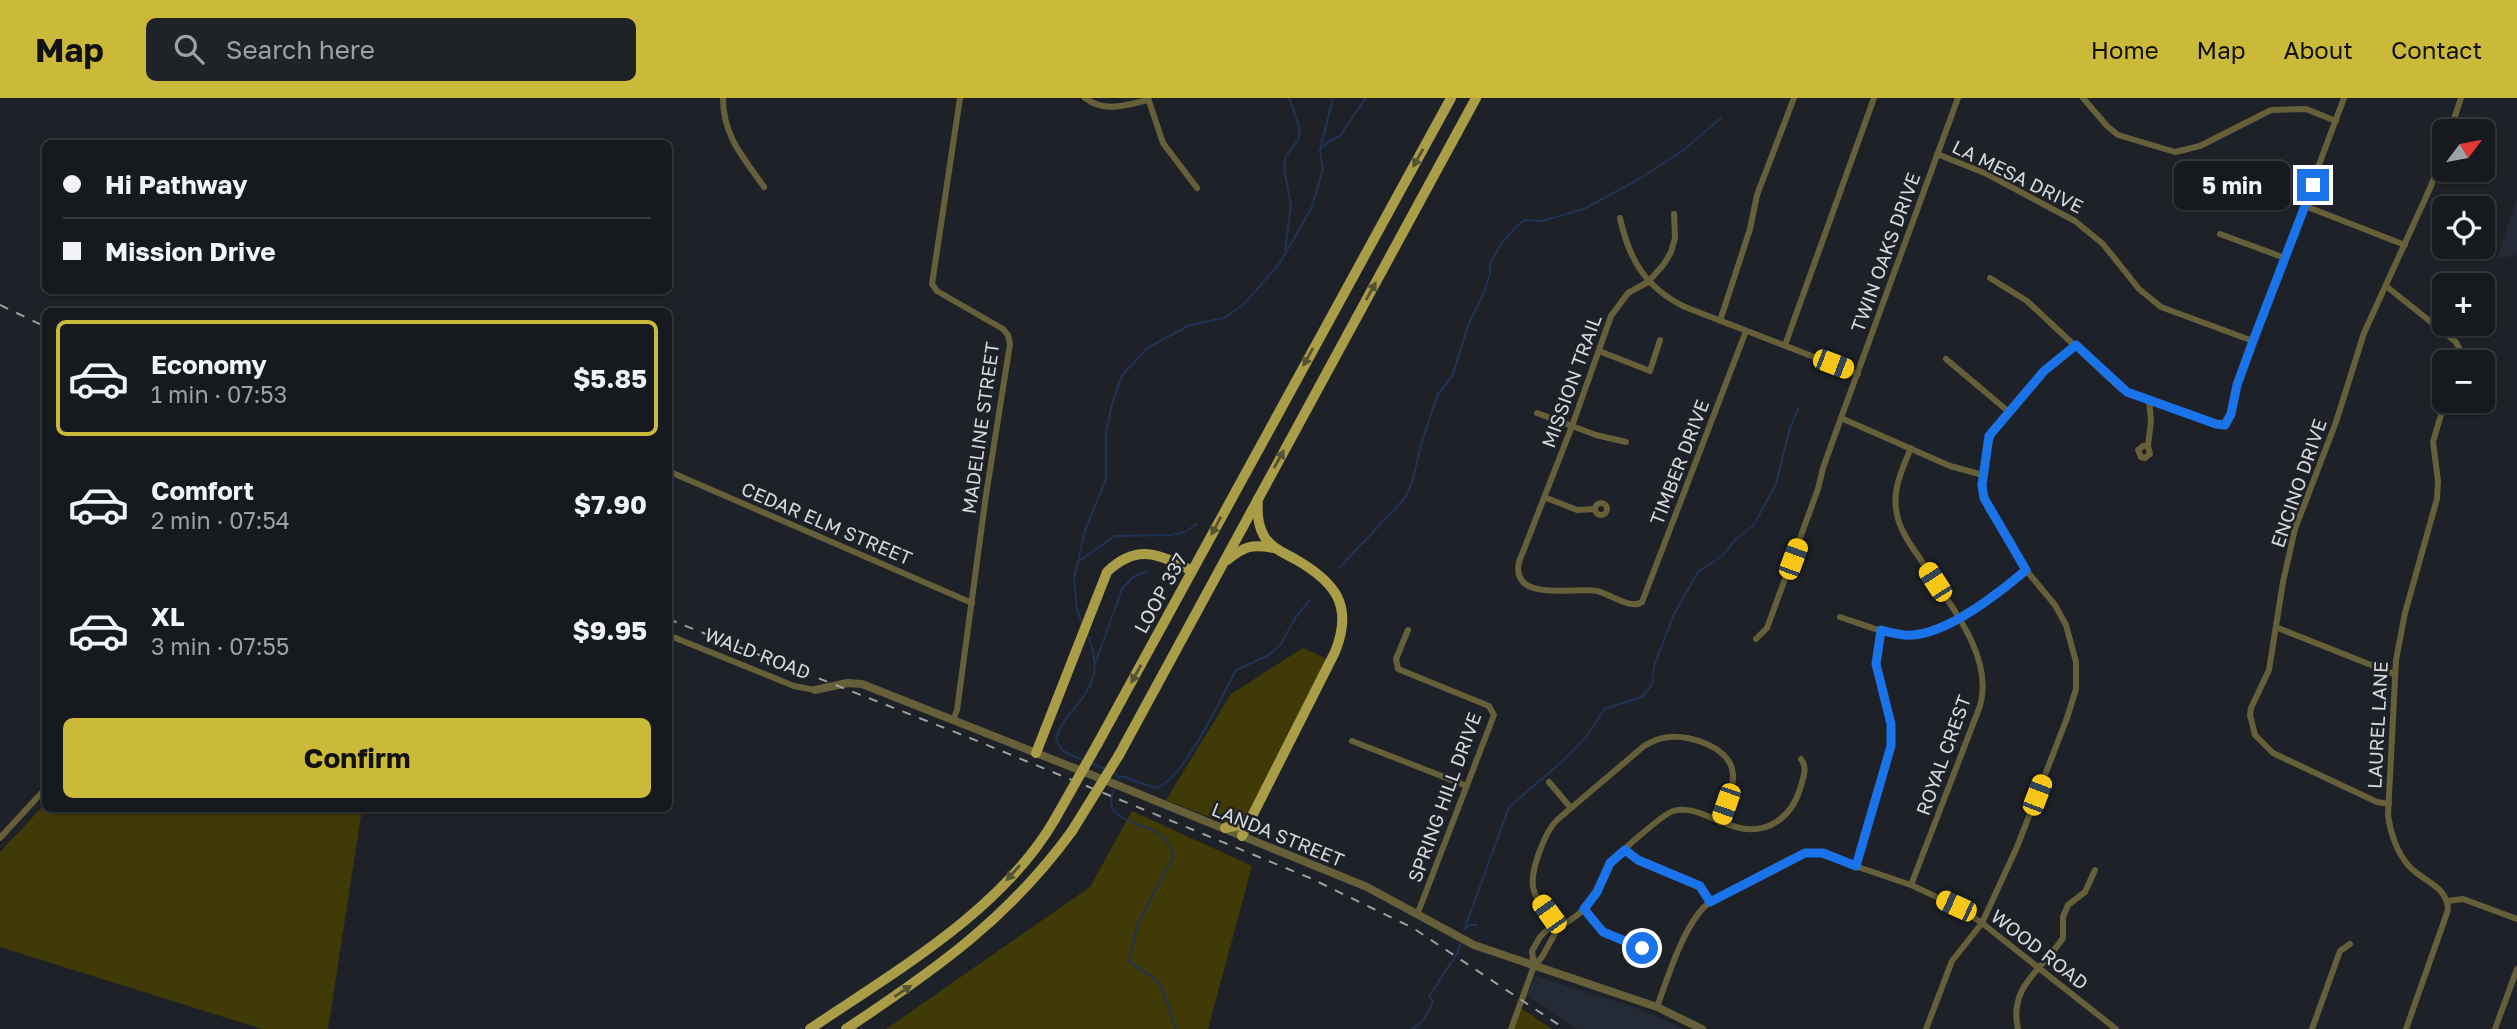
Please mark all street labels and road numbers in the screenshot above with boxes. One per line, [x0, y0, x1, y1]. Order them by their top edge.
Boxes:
street label: LA MESA DRIVE [1949, 134, 2087, 218]
street label: TWIN OAKS DRIVE [1845, 169, 1925, 335]
street label: MISSION TRAIL [1536, 311, 1606, 451]
street label: MADELINE STREET [957, 340, 1003, 515]
street label: TIMBER DRIVE [1645, 396, 1713, 528]
street label: ENCINO DRIVE [2265, 416, 2331, 550]
street label: CEDAR ELM STREET [738, 477, 916, 569]
street label: LOOP 337 [1129, 549, 1191, 637]
street label: WALD ROAD [702, 622, 814, 684]
street label: LAUREL LANE [2362, 661, 2392, 789]
street label: ROYAL CREST [1911, 692, 1975, 818]
street label: SPRING HILL DRIVE [1403, 709, 1485, 885]
street label: LANDA STREET [1208, 797, 1348, 871]
street label: WOOD ROAD [1987, 904, 2093, 994]

